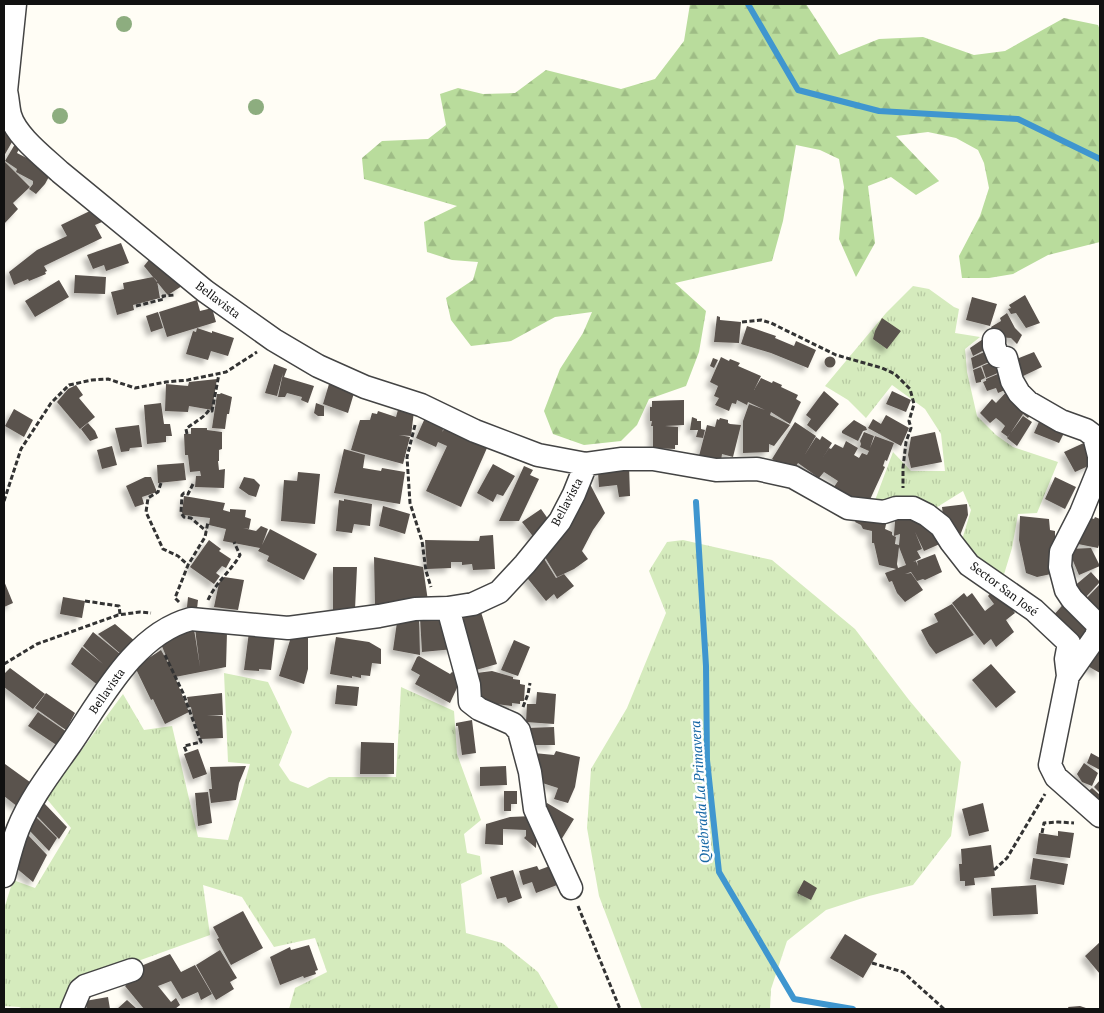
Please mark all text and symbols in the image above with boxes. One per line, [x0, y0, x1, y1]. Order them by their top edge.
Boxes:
street label: Bellavista [193, 278, 244, 321]
street label: Bellavista [548, 475, 585, 528]
street label: Sector San José [967, 558, 1041, 619]
street label: Bellavista [86, 665, 128, 716]
water label: Quebrada La Primavera [685, 720, 714, 864]

